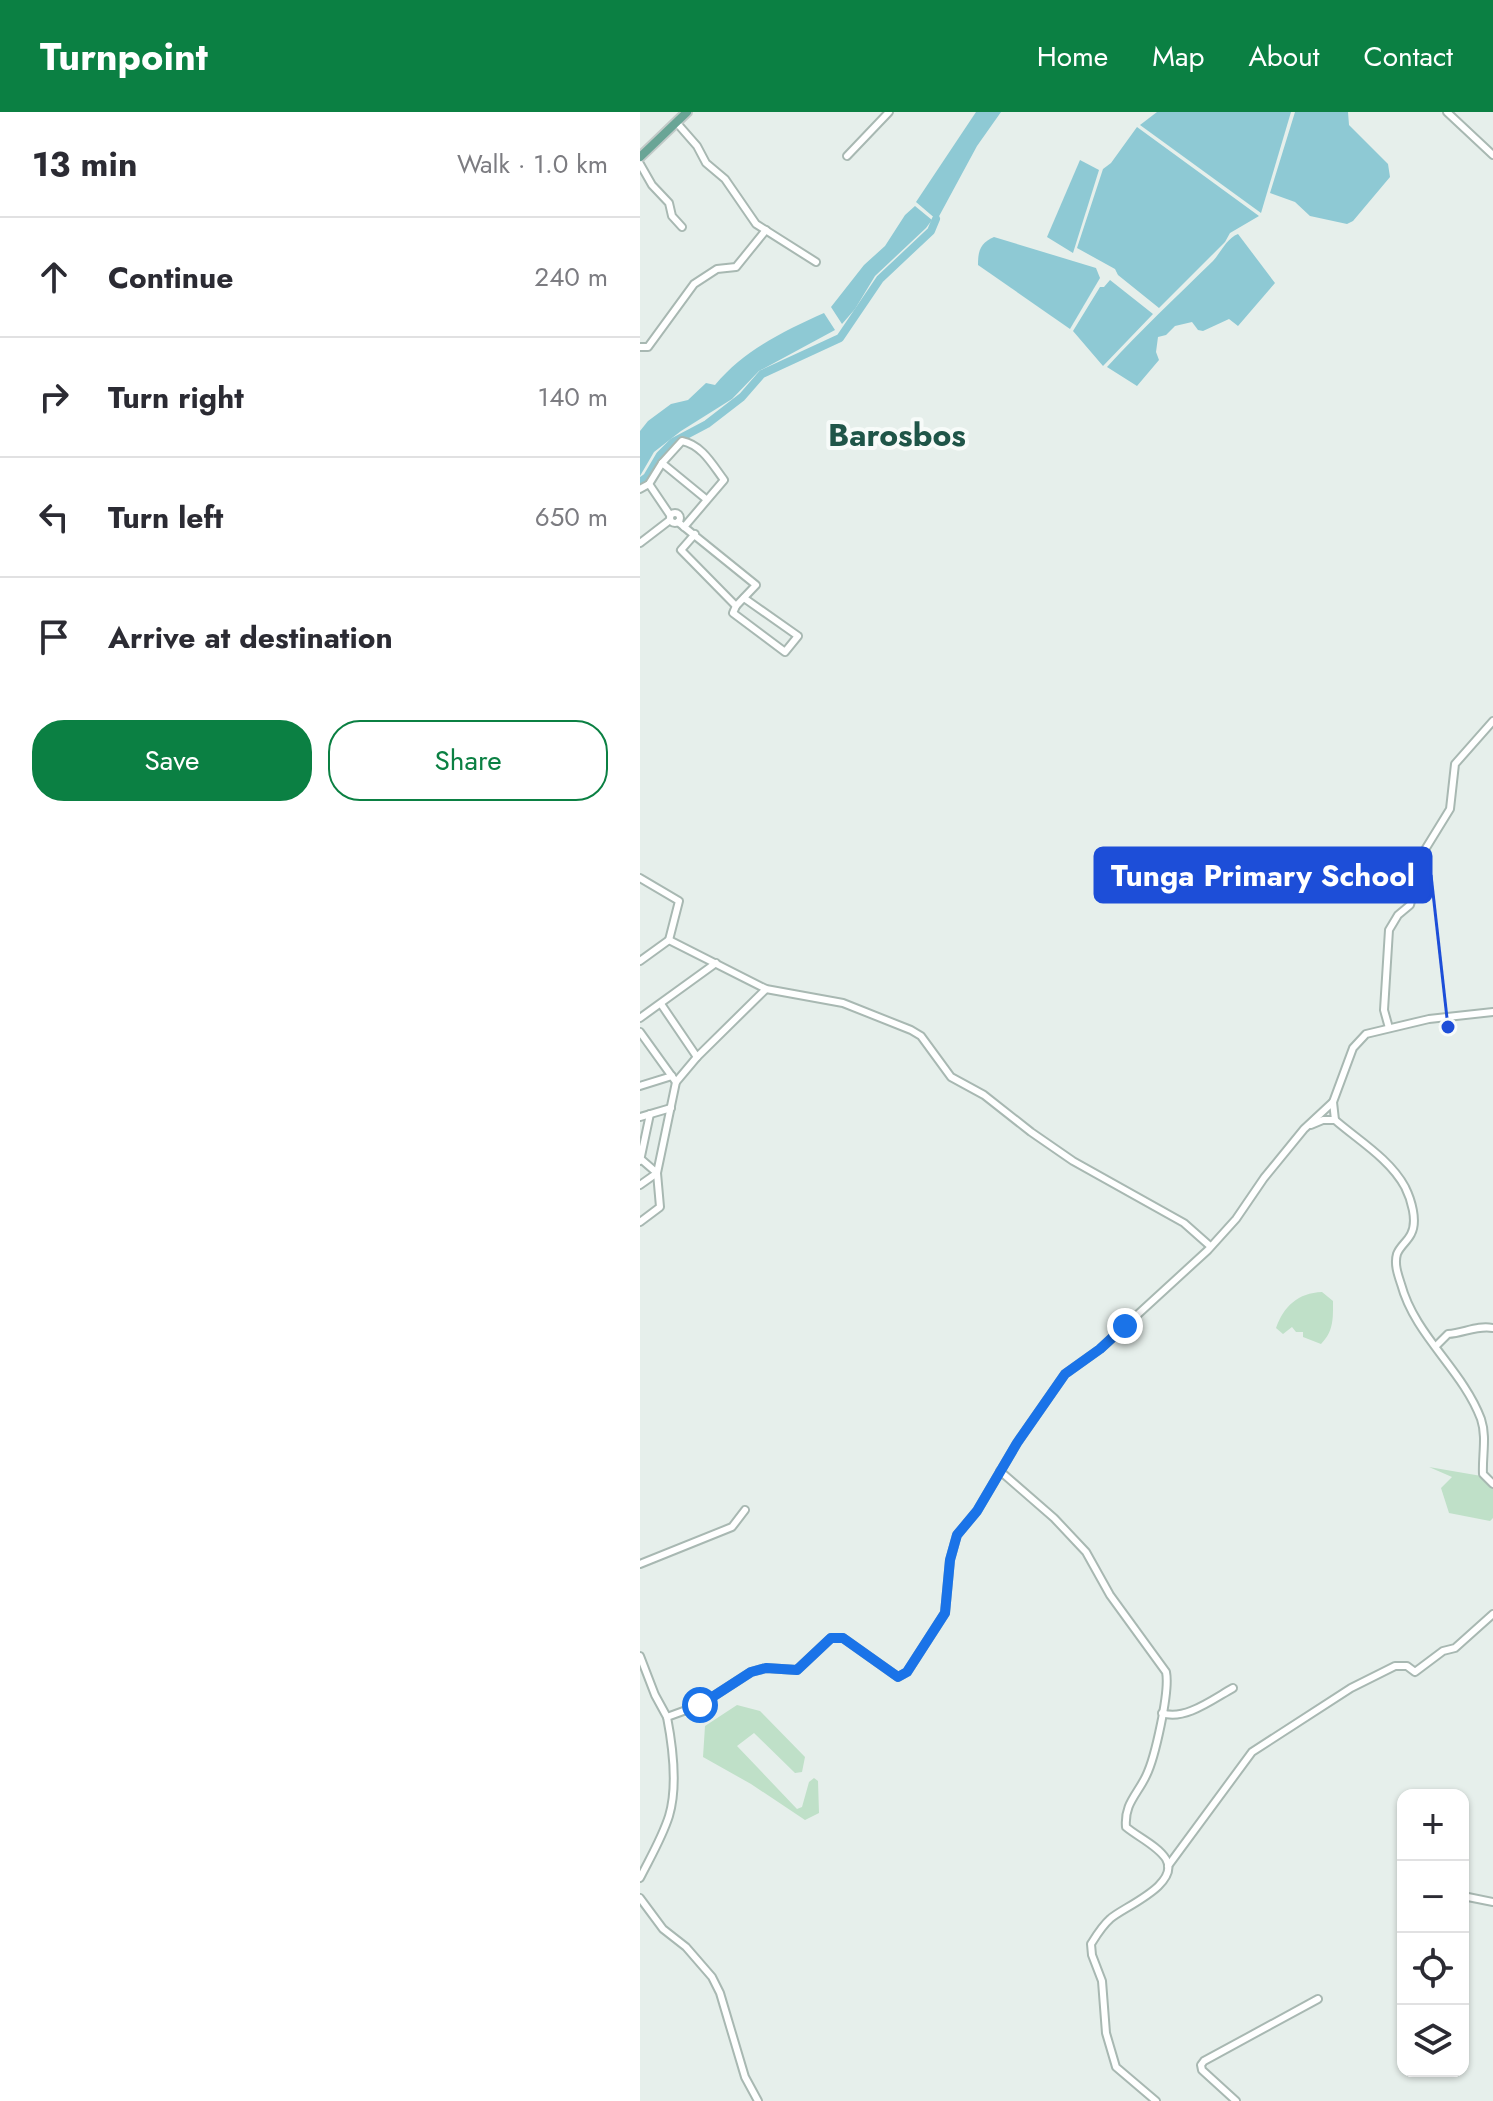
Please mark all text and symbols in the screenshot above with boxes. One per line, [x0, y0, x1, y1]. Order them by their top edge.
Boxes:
text: Turnpoint [40, 29, 208, 84]
text: Home [1037, 36, 1108, 77]
text: Map [1152, 36, 1204, 77]
text: About [1248, 36, 1320, 77]
text: Contact [1364, 36, 1453, 77]
text: 13 min [32, 140, 137, 189]
text: Walk · 1.0 km [457, 145, 608, 183]
icon: ahead [32, 255, 76, 299]
text: Continue [108, 256, 234, 299]
text: 240 m [534, 258, 608, 296]
icon: right [32, 375, 76, 419]
text: Turn right [108, 376, 244, 419]
text: 140 m [537, 378, 608, 416]
district label: Barosbos [828, 412, 966, 458]
icon: left [32, 495, 76, 539]
text: Turn left [108, 496, 223, 539]
text: 650 m [535, 498, 608, 536]
icon: arrive [32, 615, 76, 659]
text: Arrive at destination [108, 616, 393, 659]
button: Save [32, 720, 312, 801]
button: Share [328, 720, 608, 801]
callout: Tunga Primary School [1095, 848, 1431, 902]
text: Tunga Primary School [1111, 854, 1415, 897]
route end [1107, 1308, 1143, 1344]
route start [682, 1687, 718, 1723]
map controls [1397, 1789, 1469, 2077]
button: + [1397, 1789, 1469, 1861]
button: − [1397, 1861, 1469, 1933]
button: locate [1397, 1933, 1469, 2005]
button: layers [1397, 2005, 1469, 2077]

